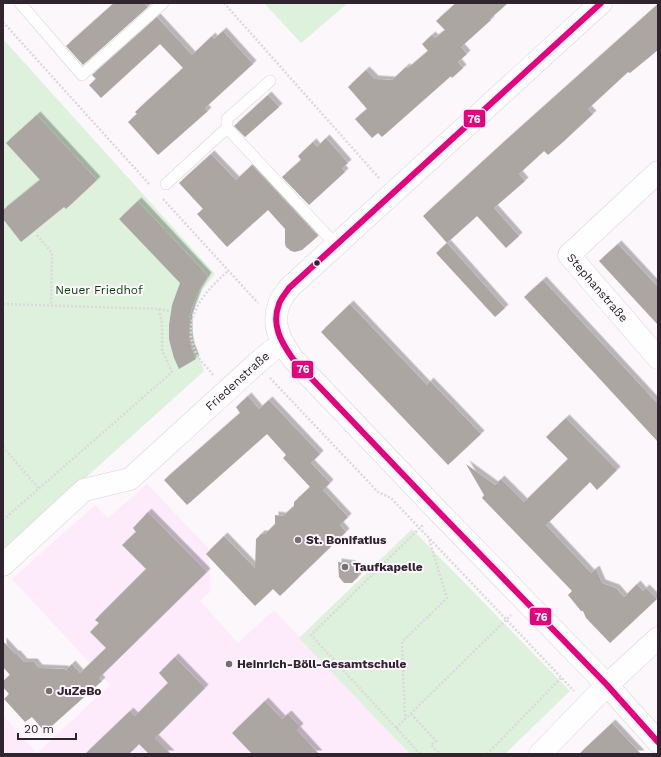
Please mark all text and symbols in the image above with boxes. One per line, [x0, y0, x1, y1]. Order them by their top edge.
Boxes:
line badge: 76 [463, 109, 486, 128]
text: 76 [467, 113, 481, 126]
street label: Stephanstraße [564, 251, 631, 325]
unlabelled marker [312, 258, 322, 268]
park label: Neuer Friedhof [55, 283, 143, 297]
street label: Friedenstraße [203, 349, 272, 414]
line badge: 76 [291, 360, 314, 379]
text: 76 [296, 363, 310, 376]
place label: St. Bonifatius [306, 533, 387, 547]
marker: St. Bonifatius [293, 535, 303, 545]
place label: Taufkapelle [353, 560, 423, 574]
marker: Taufkapelle [340, 562, 350, 572]
line badge: 76 [529, 607, 552, 626]
text: 76 [534, 611, 548, 624]
place label: Heinrich-Böll-Gesamtschule [237, 657, 406, 671]
marker: Heinrich-Böll-Gesamtschule [224, 659, 234, 669]
place label: JuZeBo [57, 684, 102, 698]
marker: JuZeBo [44, 686, 54, 696]
scale bar [18, 715, 76, 741]
text: 20 m [24, 722, 54, 736]

